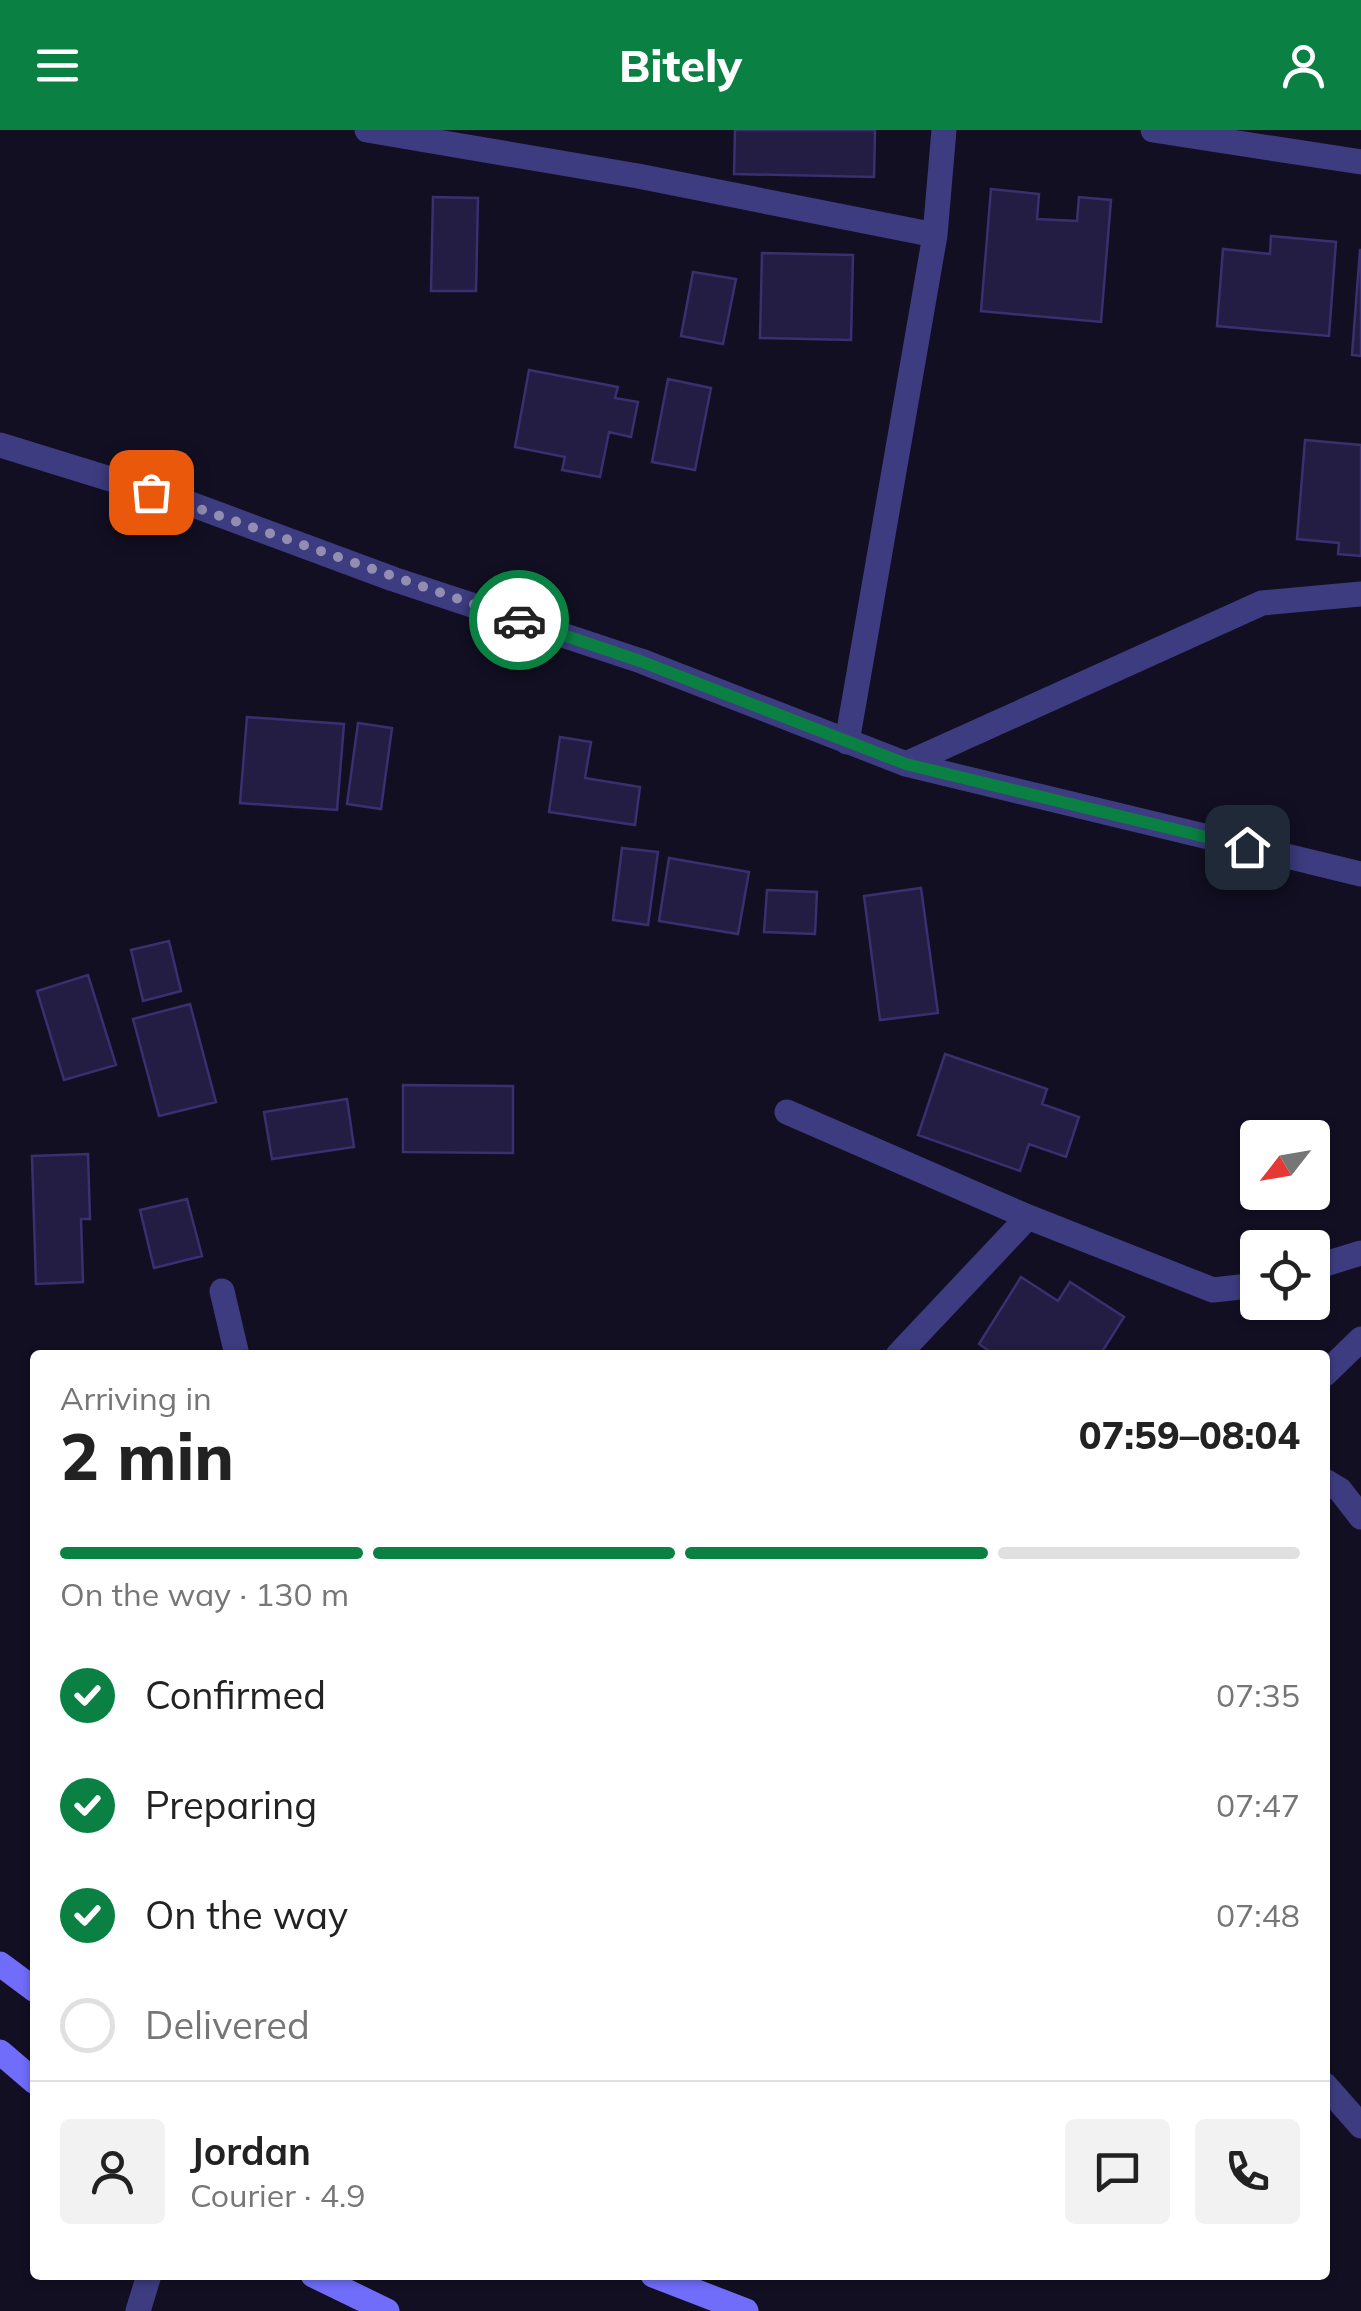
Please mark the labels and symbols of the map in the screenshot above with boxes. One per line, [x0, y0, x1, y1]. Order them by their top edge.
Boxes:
pin [109, 450, 194, 535]
courier [469, 570, 569, 670]
pin [1205, 805, 1290, 890]
north arrow [1240, 1120, 1330, 1210]

